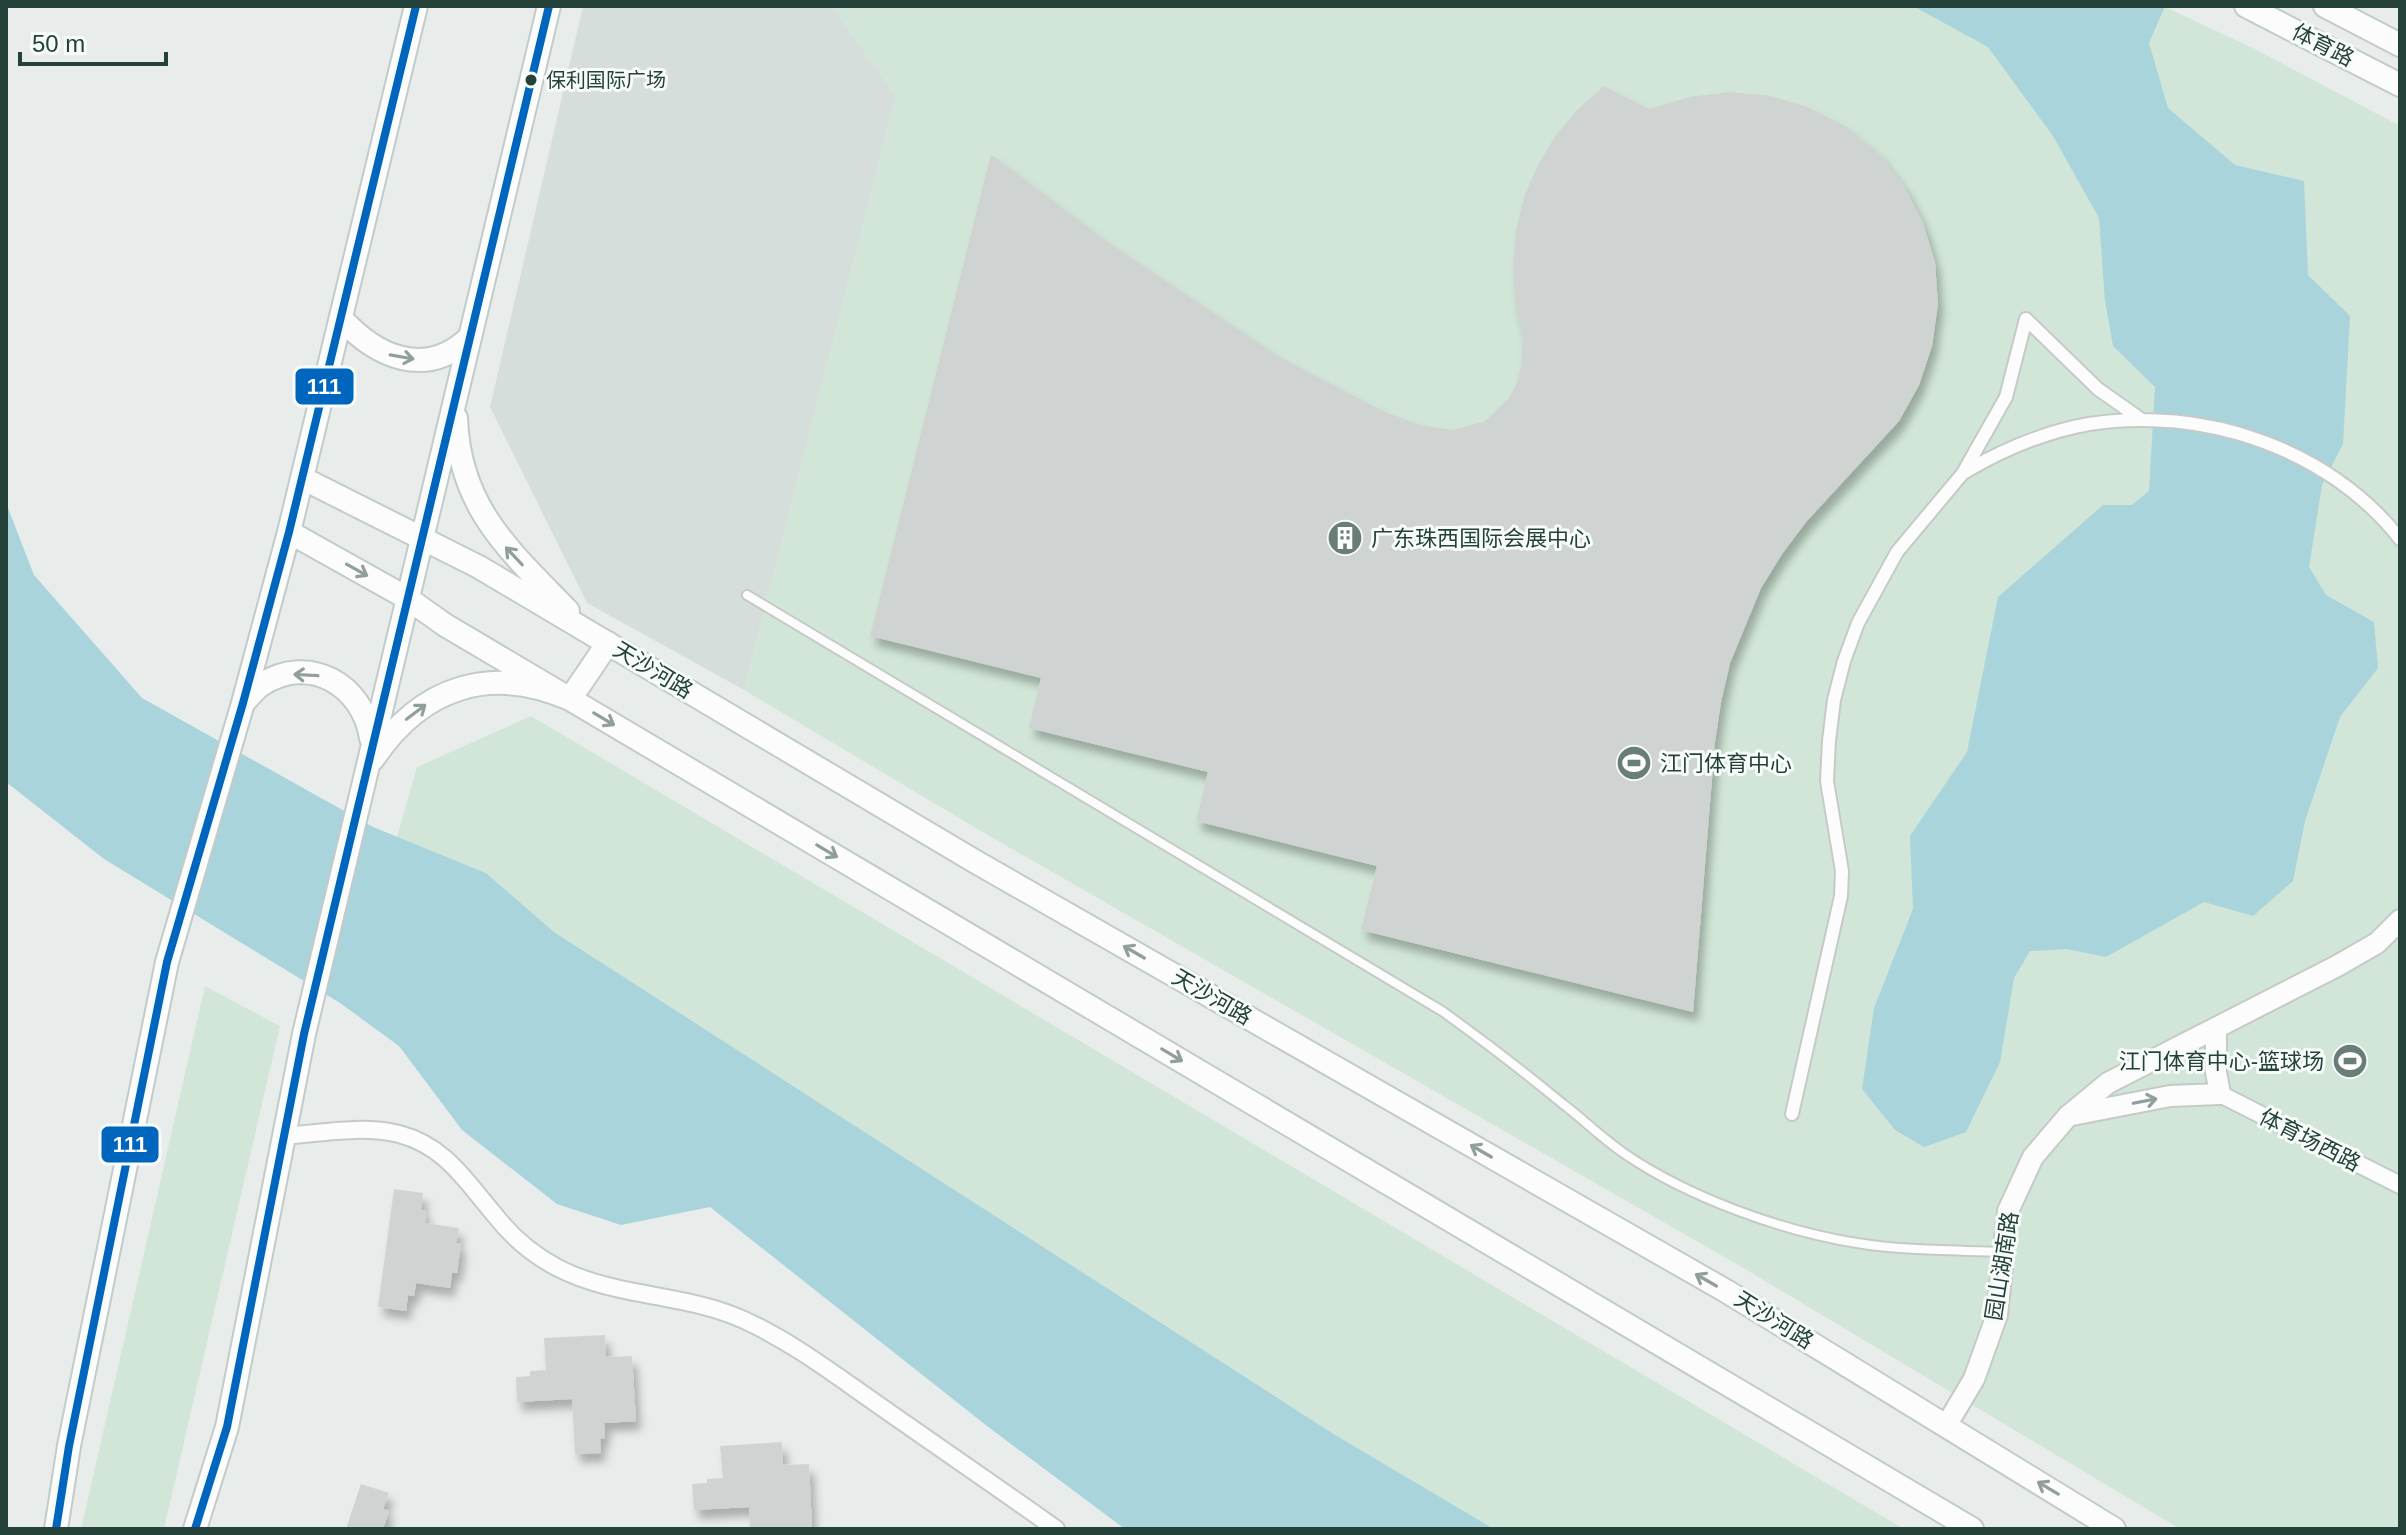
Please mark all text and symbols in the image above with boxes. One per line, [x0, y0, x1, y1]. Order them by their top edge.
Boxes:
scale bar [20, 16, 166, 66]
street label: 体育路 [2288, 19, 2358, 71]
text: 50 m [32, 30, 85, 57]
place label: 保利国际广场 [546, 69, 666, 91]
marker: 保利国际广场 [523, 72, 539, 88]
one-way arrow [388, 350, 414, 365]
line badge: 111 [294, 367, 355, 406]
text: 111 [307, 374, 341, 399]
building icon: 广东珠西国际会展中心 [1326, 519, 1364, 557]
place label: 广东珠西国际会展中心 [1371, 526, 1591, 551]
one-way arrow [505, 546, 524, 566]
one-way arrow [345, 563, 369, 578]
street label: 天沙河路 [609, 637, 697, 703]
one-way arrow [293, 667, 319, 682]
one-way arrow [405, 703, 426, 720]
one-way arrow [592, 711, 615, 727]
sports icon: 江门体育中心 [1615, 744, 1653, 782]
place label: 江门体育中心 [1660, 751, 1792, 776]
one-way arrow [815, 844, 838, 860]
one-way arrow [1123, 944, 1146, 960]
street label: 天沙河路 [1168, 964, 1256, 1030]
sports icon: 江门体育中心-篮球场 [2331, 1042, 2369, 1080]
one-way arrow [1160, 1047, 1183, 1063]
place label: 江门体育中心-篮球场 [2119, 1049, 2324, 1074]
one-way arrow [2131, 1093, 2157, 1108]
street label: 体育场西路 [2255, 1104, 2365, 1176]
line badge: 111 [100, 1125, 160, 1164]
text: 111 [113, 1132, 147, 1157]
one-way arrow [1470, 1143, 1493, 1159]
street label: 园山湖南路 [1981, 1210, 2023, 1322]
one-way arrow [1695, 1272, 1719, 1287]
street label: 天沙河路 [1730, 1286, 1818, 1354]
one-way arrow [2037, 1480, 2060, 1496]

